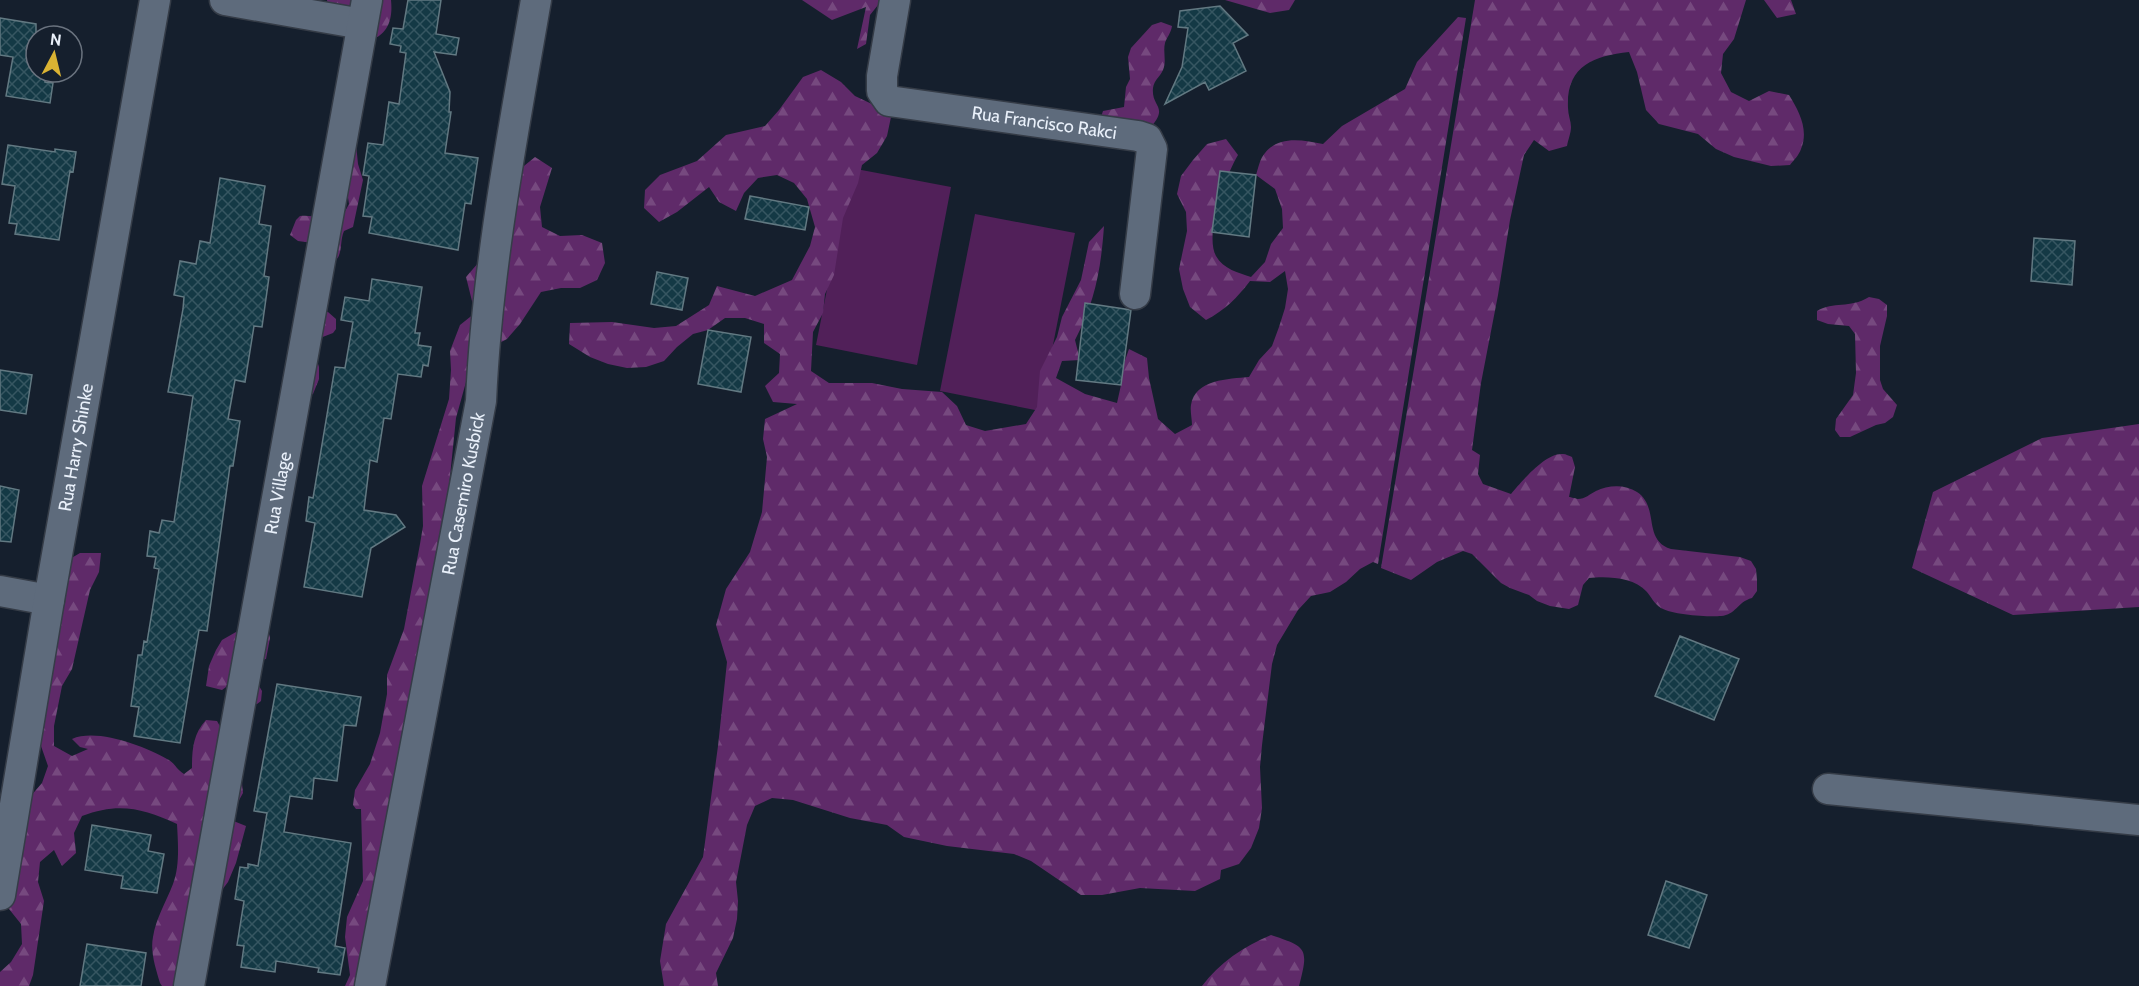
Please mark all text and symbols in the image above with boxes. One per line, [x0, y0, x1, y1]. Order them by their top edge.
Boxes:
north arrow [24, 24, 84, 84]
text: N [49, 29, 63, 50]
street label: Rua Francisco Rakci [970, 102, 1118, 144]
street label: Rua Harry Shinke [54, 382, 98, 513]
street label: Rua Casemiro Kusbick [437, 410, 490, 577]
street label: Rua Village [260, 450, 296, 536]

